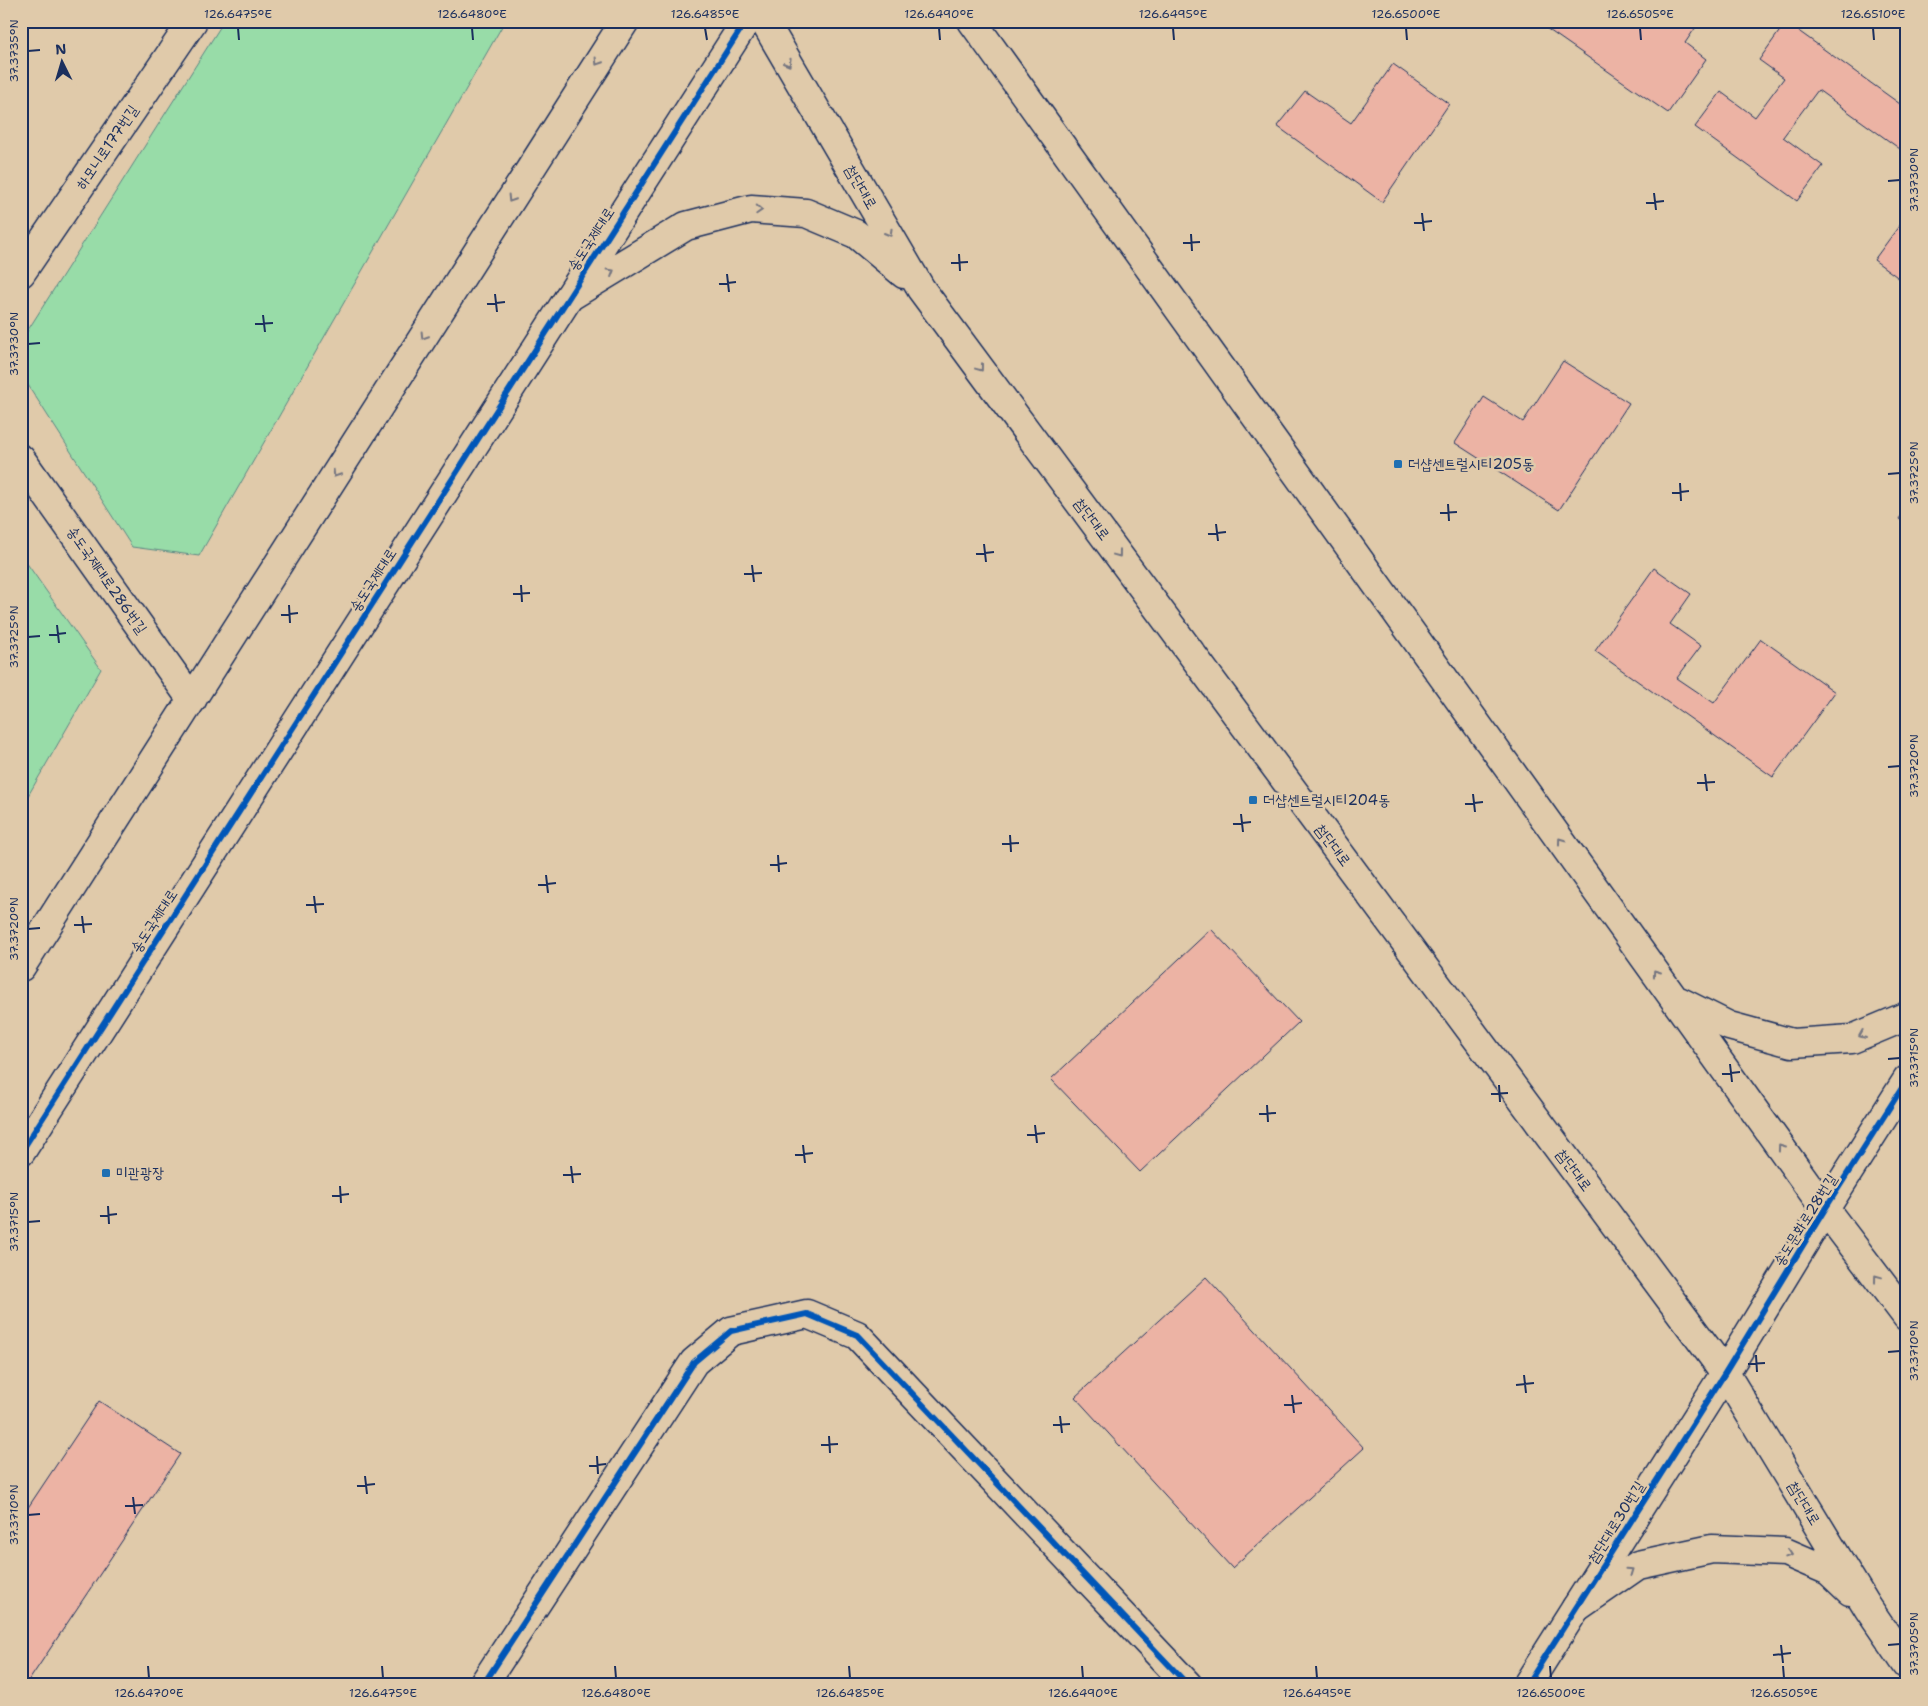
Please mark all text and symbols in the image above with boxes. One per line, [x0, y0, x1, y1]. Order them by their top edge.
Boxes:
text: 126.6475°E [204, 6, 272, 22]
text: 126.6480°E [437, 6, 507, 22]
text: 126.6485°E [671, 6, 739, 22]
text: 126.6490°E [904, 6, 974, 22]
text: 126.6495°E [1139, 6, 1207, 22]
text: 126.6500°E [1372, 6, 1440, 22]
text: 126.6505°E [1606, 6, 1674, 22]
text: 126.6510°E [1841, 6, 1905, 22]
text: 37.3735°N [6, 19, 22, 83]
north arrow [38, 38, 88, 88]
text: N [55, 40, 67, 58]
one-way arrow [595, 57, 605, 66]
one-way arrow [782, 58, 792, 67]
street label: 하모니로177번길 [71, 101, 143, 193]
text: 37.3730°N [1906, 148, 1922, 212]
street label: 첨단대로 [840, 161, 882, 213]
one-way arrow [508, 194, 517, 203]
street label: 송도국제대로 [563, 203, 619, 275]
one-way arrow [755, 204, 763, 215]
one-way arrow [882, 228, 892, 237]
one-way arrow [605, 268, 614, 278]
text: 37.3730°N [6, 312, 22, 376]
one-way arrow [420, 331, 430, 340]
one-way arrow [974, 362, 983, 372]
text: 37.3725°N [1906, 441, 1922, 505]
place label: 더샵센트럴시티205동 [1408, 454, 1534, 474]
marker: 더샵센트럴시티205동 [1392, 458, 1404, 470]
one-way arrow [333, 468, 343, 477]
street label: 첨단대로 [1069, 494, 1115, 544]
street label: 송도국제대로286번길 [62, 522, 152, 638]
street label: 송도국제대로 [345, 544, 401, 616]
one-way arrow [1112, 549, 1121, 558]
text: 37.3725°N [6, 605, 22, 669]
text: 37.3720°N [1906, 734, 1922, 798]
place label: 더샵센트럴시티204동 [1263, 790, 1390, 810]
marker: 더샵센트럴시티204동 [1247, 794, 1259, 806]
street label: 첨단대로 [1310, 820, 1356, 870]
one-way arrow [1558, 837, 1567, 847]
street label: 송도국제대로 [126, 885, 182, 957]
text: 37.3720°N [6, 897, 22, 961]
one-way arrow [1653, 969, 1662, 979]
text: 37.3715°N [1906, 1028, 1922, 1088]
one-way arrow [1858, 1029, 1867, 1039]
one-way arrow [1778, 1143, 1787, 1153]
street label: 첨단대로 [1551, 1145, 1597, 1195]
place label: 미관광장 [116, 1163, 164, 1183]
marker: 미관광장 [100, 1167, 112, 1179]
street label: 송도문화로28번길 [1769, 1170, 1841, 1270]
text: 37.3715°N [6, 1192, 22, 1252]
one-way arrow [1875, 1275, 1883, 1284]
text: 37.3710°N [1906, 1320, 1922, 1382]
street label: 첨단대로30번길 [1583, 1477, 1649, 1567]
street label: 첨단대로 [1783, 1477, 1825, 1529]
text: 37.3710°N [6, 1484, 22, 1546]
one-way arrow [1784, 1549, 1793, 1559]
one-way arrow [1624, 1568, 1634, 1577]
text: 37.3705°N [1906, 1612, 1922, 1676]
text: 126.6470°E [115, 1685, 184, 1701]
text: 126.6475°E [349, 1685, 417, 1701]
text: 126.6480°E [581, 1685, 651, 1701]
text: 126.6485°E [816, 1685, 884, 1701]
text: 126.6490°E [1048, 1685, 1118, 1701]
text: 126.6495°E [1283, 1685, 1351, 1701]
text: 126.6500°E [1517, 1685, 1585, 1701]
text: 126.6505°E [1750, 1685, 1818, 1701]

